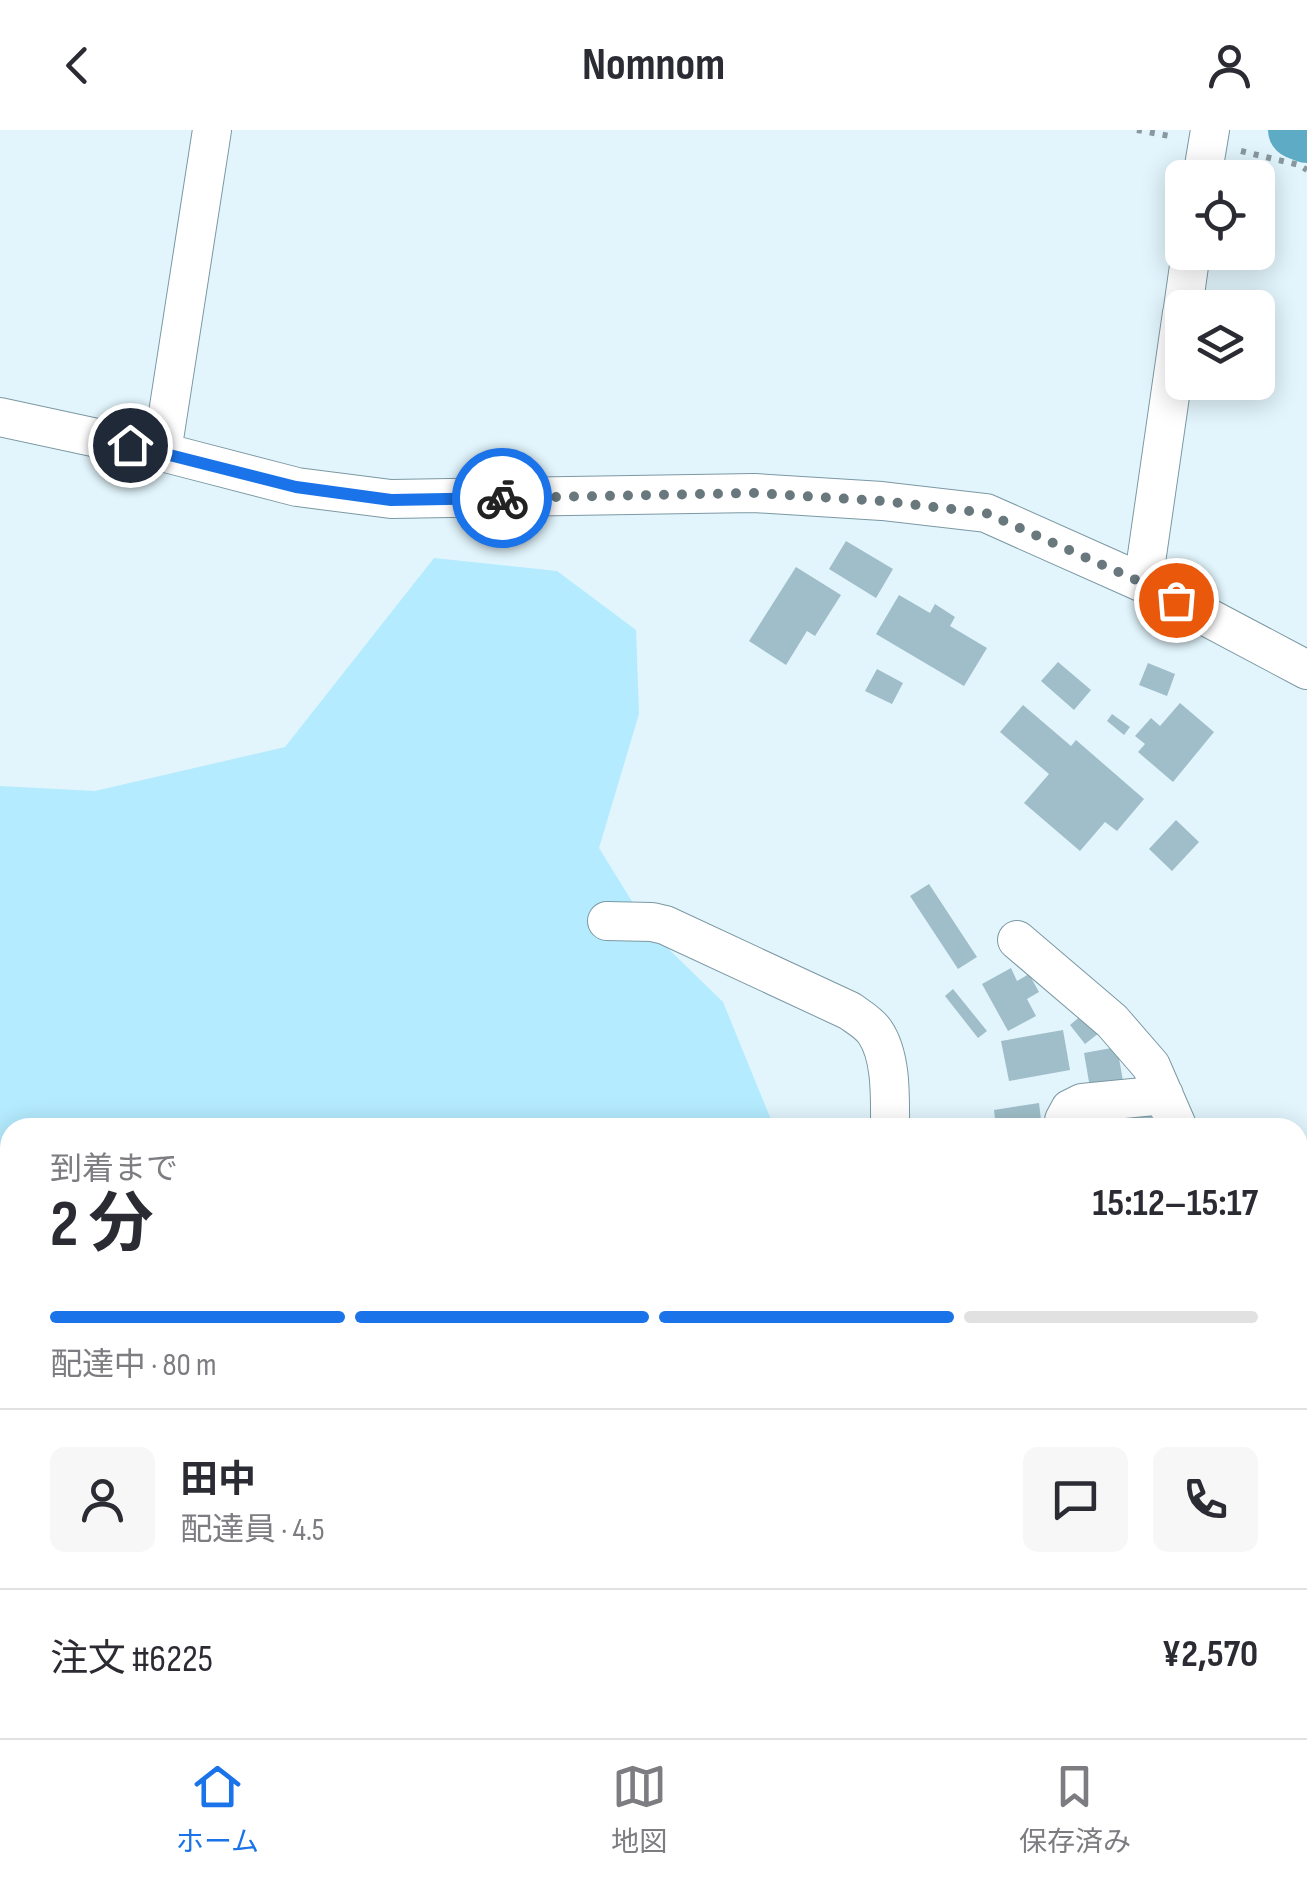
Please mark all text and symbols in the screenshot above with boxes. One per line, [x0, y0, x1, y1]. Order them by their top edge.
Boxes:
icon: back [50, 38, 105, 93]
text: Nomnom [582, 38, 725, 93]
icon: person [1202, 38, 1257, 93]
map controls [1165, 160, 1275, 400]
button: locate [1165, 160, 1275, 270]
button: layers [1165, 290, 1275, 400]
pin [88, 403, 173, 488]
icon: home [103, 418, 158, 473]
courier [452, 448, 552, 548]
icon: bike [475, 471, 530, 526]
pin [1134, 558, 1219, 643]
icon: bag [1149, 573, 1204, 628]
text: 到着まで [50, 1150, 178, 1189]
text: 15:12–15:17 [1093, 1181, 1258, 1226]
text: 2 分 [50, 1187, 154, 1265]
text: 配達中 · 80 m [50, 1346, 216, 1385]
button: person [50, 1447, 155, 1552]
button: chat [1023, 1447, 1128, 1552]
button: phone [1153, 1447, 1258, 1552]
text: 田中 [180, 1458, 256, 1503]
text: 配達員 · 4.5 [180, 1511, 325, 1550]
text: ¥2,570 [1162, 1632, 1258, 1677]
text: 注文 #6225 [50, 1637, 213, 1682]
tab: ホーム [176, 1759, 259, 1859]
tab: 地図 [611, 1759, 667, 1859]
tab: 保存済み [1019, 1759, 1131, 1859]

